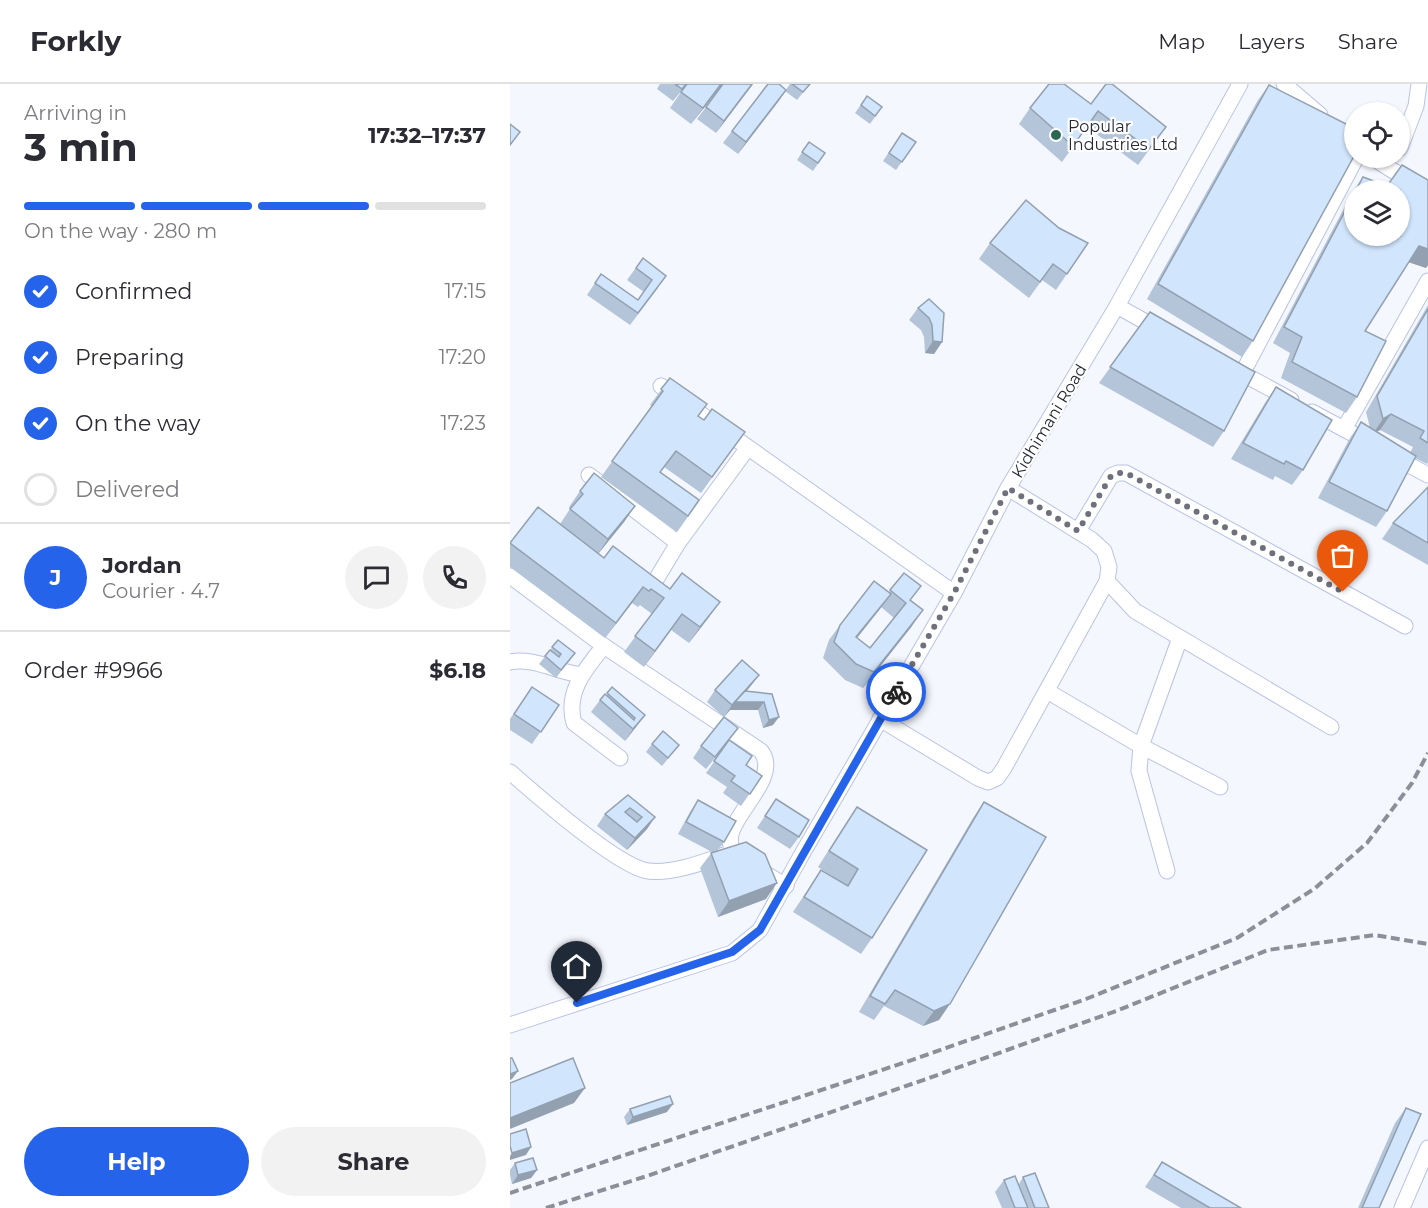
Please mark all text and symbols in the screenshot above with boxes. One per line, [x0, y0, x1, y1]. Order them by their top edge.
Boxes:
text: Forkly [30, 24, 121, 58]
text: Map [1158, 29, 1205, 54]
text: Layers [1238, 29, 1305, 54]
text: Share [1338, 29, 1398, 54]
text: Arriving in [24, 101, 127, 125]
map controls [1344, 102, 1410, 246]
button: locate [1344, 102, 1410, 168]
place label: Popular Industries Ltd [1068, 117, 1178, 154]
text: 17:32–17:37 [368, 122, 486, 149]
text: 3 min [24, 123, 138, 171]
marker: Popular Industries Ltd [1049, 128, 1063, 142]
button: layers [1344, 180, 1410, 246]
text: On the way · 280 m [24, 219, 217, 243]
icon: check [24, 275, 57, 308]
text: Confirmed [75, 278, 192, 305]
text: 17:15 [445, 279, 486, 303]
icon: check [24, 341, 57, 374]
text: Preparing [75, 344, 184, 371]
text: 17:20 [439, 345, 486, 369]
street label: Kidhimani Road [1008, 361, 1090, 481]
icon: check [24, 407, 57, 440]
text: On the way [75, 410, 200, 437]
text: 17:23 [441, 411, 486, 435]
text: Delivered [75, 476, 180, 503]
pin [1317, 530, 1368, 592]
icon: bag [1326, 539, 1359, 572]
button: chat [345, 546, 408, 609]
button: phone [423, 546, 486, 609]
text: Jordan [102, 552, 182, 579]
text: J [50, 564, 61, 591]
text: Courier · 4.7 [102, 579, 220, 603]
text: Order #9966 [24, 657, 163, 684]
text: $6.18 [429, 657, 486, 684]
courier [866, 662, 926, 722]
icon: bike [880, 676, 913, 709]
pin [551, 941, 602, 1003]
icon: home [560, 950, 593, 983]
button: Help [24, 1127, 249, 1196]
button: Share [261, 1127, 486, 1196]

